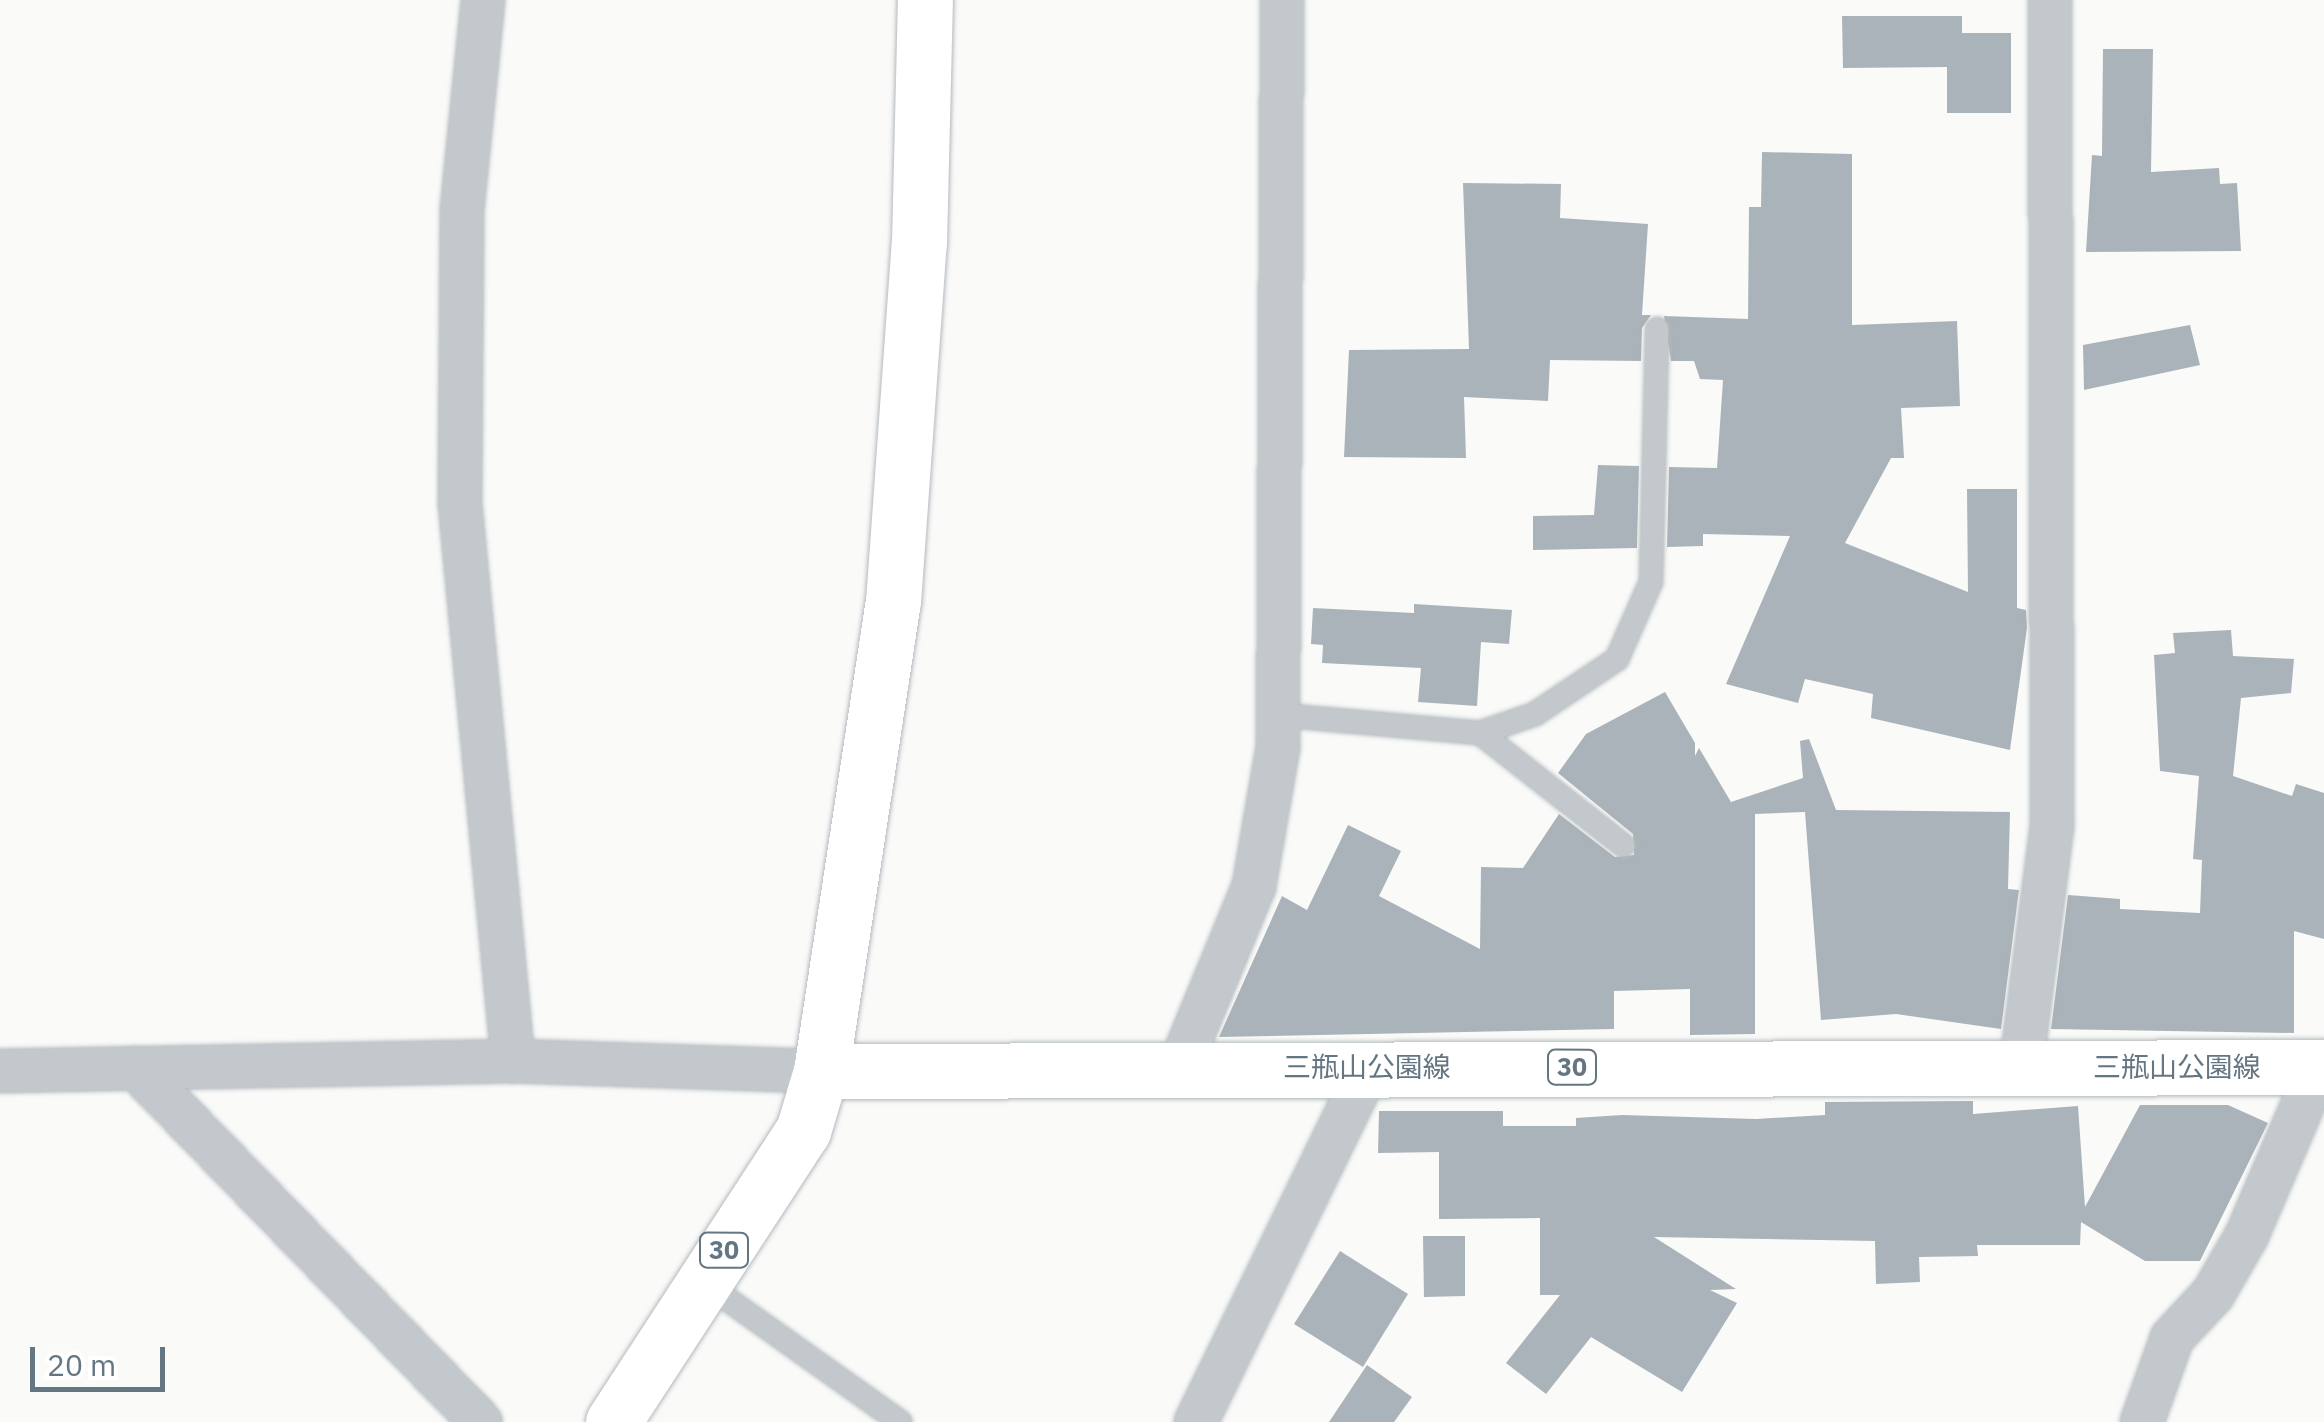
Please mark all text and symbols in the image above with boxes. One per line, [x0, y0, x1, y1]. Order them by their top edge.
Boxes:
road number: 30 [1547, 1047, 1597, 1087]
street label: 三瓶山公園線 [1283, 1050, 1451, 1084]
street label: 三瓶山公園線 [2093, 1050, 2261, 1084]
road number: 30 [699, 1230, 749, 1270]
scale bar [35, 1327, 170, 1389]
text: 20 m [47, 1345, 116, 1384]

